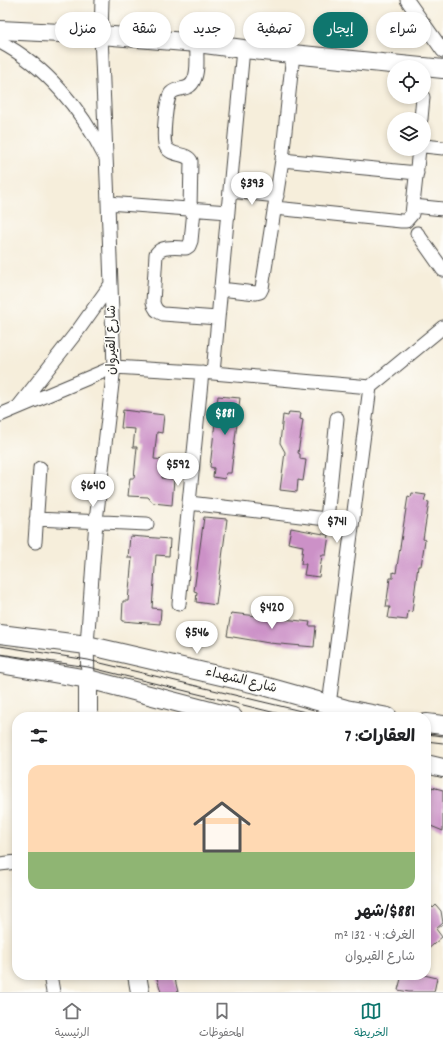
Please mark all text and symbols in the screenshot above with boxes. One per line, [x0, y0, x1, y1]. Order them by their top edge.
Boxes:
chip: منزل [55, 12, 111, 48]
chip: شقة [119, 12, 171, 48]
chip: جديد [179, 12, 235, 48]
chip: تصفية [243, 12, 305, 48]
chip: إيجار [313, 12, 368, 48]
chip: شراء [376, 12, 431, 48]
map controls [387, 60, 431, 156]
button: locate [387, 60, 431, 104]
button: layers [387, 112, 431, 156]
pin: $393 [228, 172, 276, 206]
text: $393 [240, 175, 264, 194]
street label: شارع القيروان [103, 305, 122, 375]
pin: $881 [201, 402, 249, 436]
text: $881 [215, 405, 235, 424]
pin: $592 [154, 453, 202, 487]
text: $592 [166, 456, 190, 475]
pin: $640 [69, 474, 117, 508]
text: $640 [80, 477, 106, 496]
pin: $741 [313, 510, 361, 544]
text: $741 [327, 513, 347, 532]
pin: $420 [248, 596, 296, 630]
text: $420 [260, 599, 284, 618]
pin: $546 [173, 621, 221, 655]
text: $546 [185, 624, 209, 643]
street label: شارع الشهداء [203, 663, 279, 699]
icon: filters [28, 725, 50, 747]
text: العقارات: 7 [345, 726, 415, 750]
icon: home [186, 791, 258, 863]
text: $881/شهر [356, 901, 415, 925]
text: الغرف: 4 · 132 m² [335, 927, 415, 946]
text: شارع القيروان [345, 948, 415, 967]
tab: الرئيسية [55, 1000, 89, 1042]
tab: المحفوظات [199, 1000, 244, 1042]
tab: الخريطة [354, 1000, 388, 1042]

